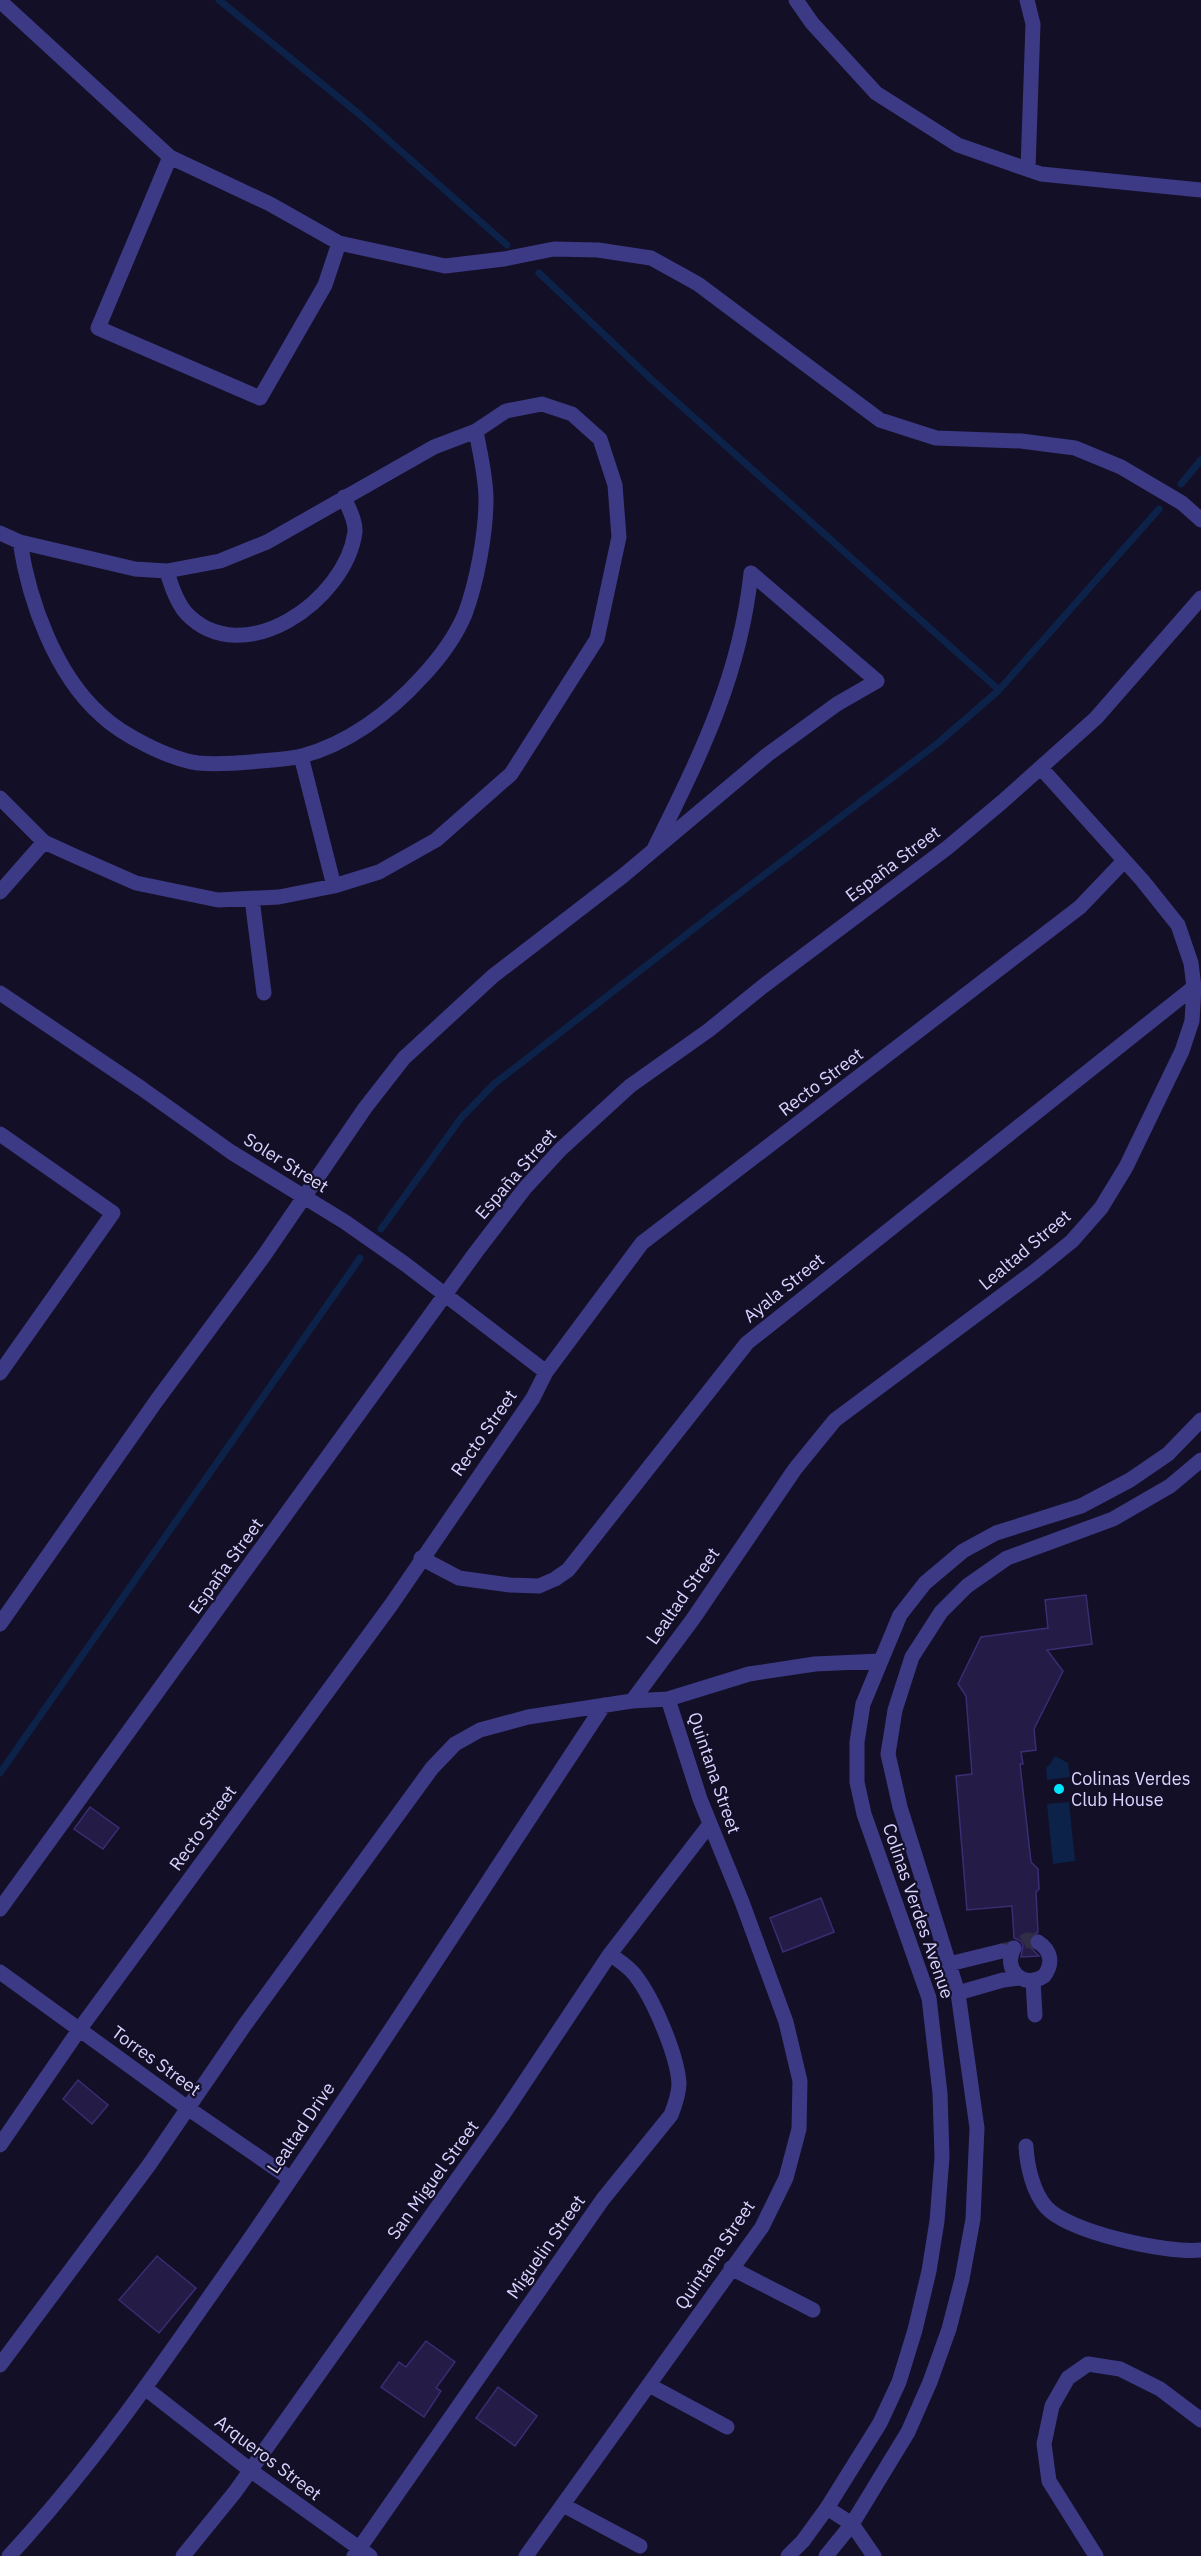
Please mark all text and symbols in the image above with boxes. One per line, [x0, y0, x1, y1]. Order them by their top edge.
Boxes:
street label: España Street [841, 820, 945, 907]
street label: Recto Street [774, 1042, 868, 1121]
street label: España Street [470, 1124, 561, 1224]
street label: Soler Street [240, 1128, 333, 1198]
street label: Lealtad Street [974, 1204, 1075, 1295]
street label: Ayala Street [738, 1248, 829, 1327]
street label: Recto Street [445, 1385, 522, 1480]
street label: España Street [183, 1513, 268, 1618]
street label: Lealtad Street [641, 1543, 724, 1649]
street label: Quintana Street [683, 1709, 746, 1837]
place label: Colinas Verdes Club House [1071, 1767, 1190, 1811]
street label: Recto Street [164, 1780, 241, 1875]
marker: Colinas Verdes Club House [1052, 1782, 1066, 1796]
street label: Colinas Verdes Avenue [878, 1820, 959, 2002]
street label: Torres Street [107, 2021, 205, 2101]
street label: Lealtad Drive [262, 2077, 340, 2178]
street label: San Miguel Street [382, 2116, 484, 2244]
street label: Miguelin Street [501, 2190, 590, 2303]
street label: Quintana Street [670, 2196, 760, 2314]
street label: Arqueros Street [210, 2410, 326, 2505]

